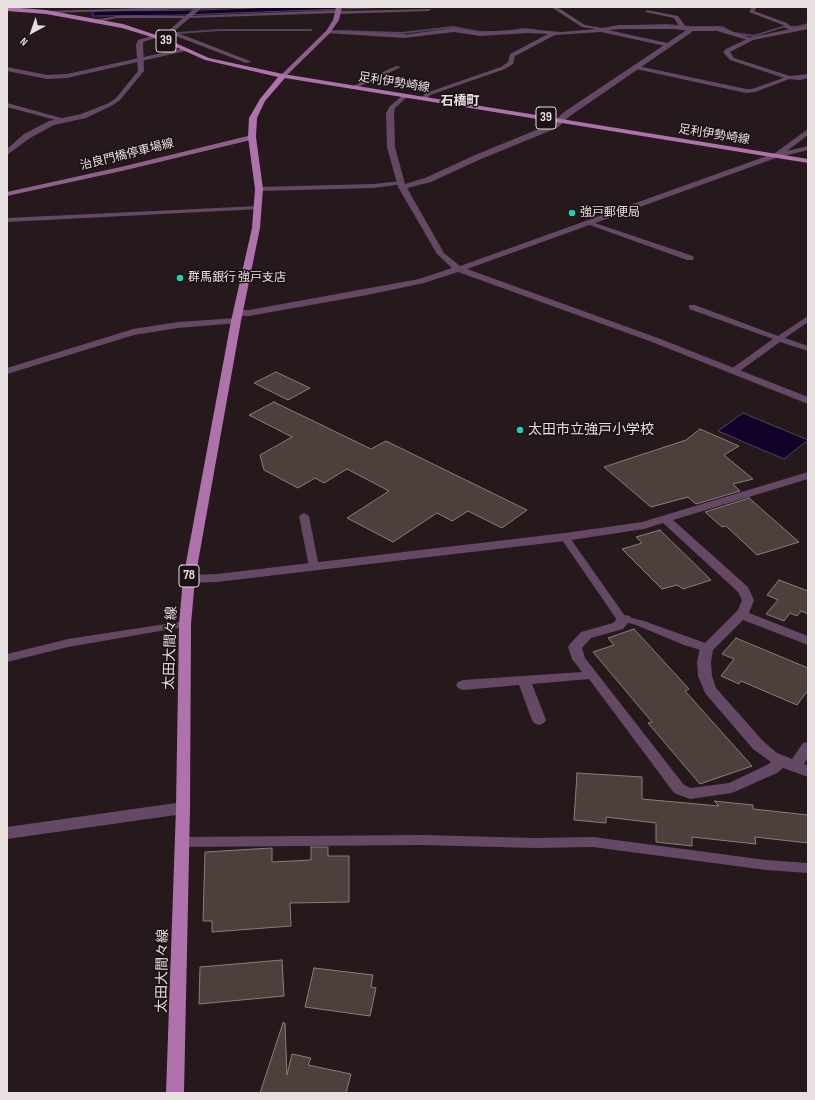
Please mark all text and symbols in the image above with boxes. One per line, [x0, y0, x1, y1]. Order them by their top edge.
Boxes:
north arrow [12, 12, 52, 52]
road number: 39 [156, 30, 176, 52]
text: N [18, 35, 30, 48]
street label: 足利伊勢崎線 [357, 70, 431, 96]
district label: 石橋町 [441, 94, 479, 110]
road number: 39 [536, 107, 556, 129]
street label: 足利伊勢崎線 [677, 122, 751, 148]
street label: 治良門橋停車場線 [79, 136, 175, 174]
place label: 強戸郵便局 [580, 206, 640, 220]
marker: 強戸郵便局 [567, 208, 577, 218]
place label: 群馬銀行 強戸支店 [188, 271, 286, 285]
marker: 群馬銀行 強戸支店 [175, 273, 185, 283]
place label: 太田市立強戸小学校 [528, 422, 654, 438]
marker: 太田市立強戸小学校 [515, 425, 525, 435]
road number: 78 [179, 565, 199, 587]
street label: 太田大間々線 [161, 606, 181, 690]
street label: 太田大間々線 [154, 929, 172, 1013]

